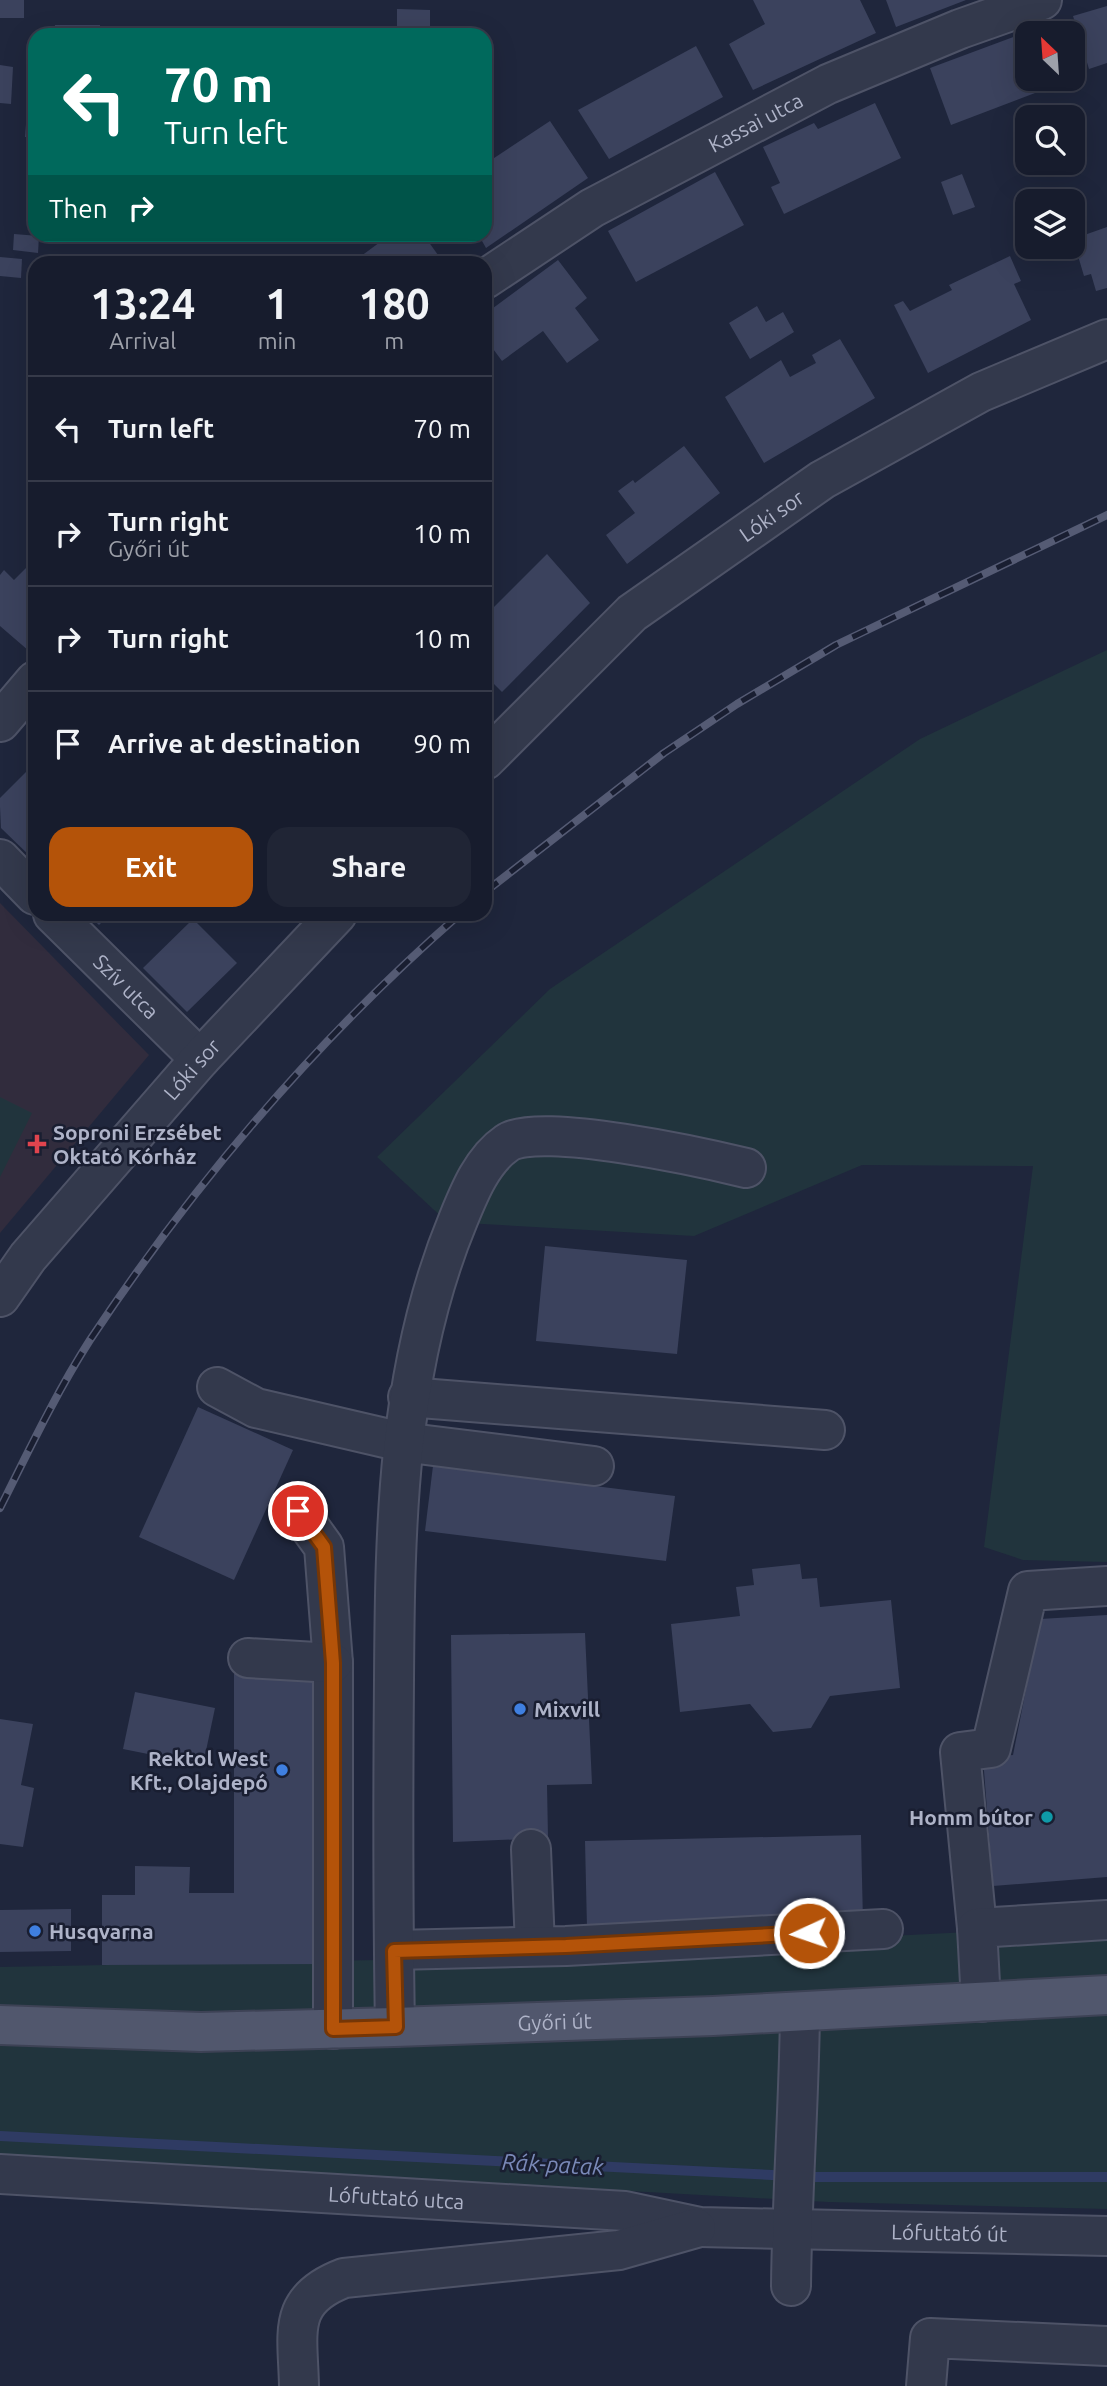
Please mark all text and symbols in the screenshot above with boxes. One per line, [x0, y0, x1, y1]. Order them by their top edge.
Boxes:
north arrow [1015, 21, 1085, 91]
map controls [1015, 21, 1085, 259]
icon: left [49, 56, 140, 147]
text: 70 m [164, 56, 273, 111]
street label: Kassai utca [704, 88, 807, 157]
button: search [1015, 105, 1085, 175]
text: Turn left [164, 114, 288, 150]
icon: right [122, 189, 160, 227]
button: layers [1015, 189, 1085, 259]
text: Then [49, 194, 108, 223]
text: 13:24 [90, 280, 195, 327]
text: 1 [265, 280, 289, 327]
text: 180 [359, 280, 430, 327]
text: Arrival [109, 328, 176, 353]
text: min [258, 328, 296, 353]
text: m [384, 328, 404, 353]
icon: left [49, 410, 87, 448]
text: Turn left [108, 414, 214, 443]
text: 70 m [413, 414, 471, 443]
street label: Lóki sor [735, 485, 808, 546]
text: Turn right [108, 507, 229, 536]
icon: right [49, 515, 87, 553]
text: 10 m [413, 519, 471, 548]
text: Győri út [108, 536, 189, 561]
icon: right [49, 620, 87, 658]
text: Turn right [108, 624, 229, 653]
text: 10 m [413, 624, 471, 653]
icon: arrive [49, 725, 87, 763]
text: Arrive at destination [108, 729, 361, 758]
text: 90 m [413, 729, 471, 758]
button: Exit [49, 827, 253, 907]
button: Share [267, 827, 471, 907]
street label: Szív utca [89, 949, 164, 1024]
street label: Lóki sor [158, 1034, 225, 1104]
place label: Soproni Erzsébet Oktató Kórház [53, 1120, 222, 1168]
marker: Soproni Erzsébet Oktató Kórház [27, 1134, 47, 1154]
pin [268, 1481, 328, 1541]
icon: arrive [279, 1492, 317, 1530]
place label: Mixvill [534, 1697, 600, 1721]
marker: Mixvill [512, 1701, 528, 1717]
place label: Rektol West Kft., Olajdepó [130, 1746, 268, 1794]
marker: Rektol West Kft., Olajdepó [274, 1762, 290, 1778]
place label: Homm bútor [909, 1805, 1033, 1829]
marker: Homm bútor [1039, 1809, 1055, 1825]
position arrow [772, 1896, 846, 1970]
place label: Husqvarna [49, 1919, 154, 1943]
marker: Husqvarna [27, 1923, 43, 1939]
street label: Győri út [517, 2008, 592, 2035]
water label: Rák-patak [501, 2149, 605, 2179]
street label: Lófuttató utca [328, 2181, 465, 2213]
street label: Lófuttató út [891, 2219, 1007, 2246]

